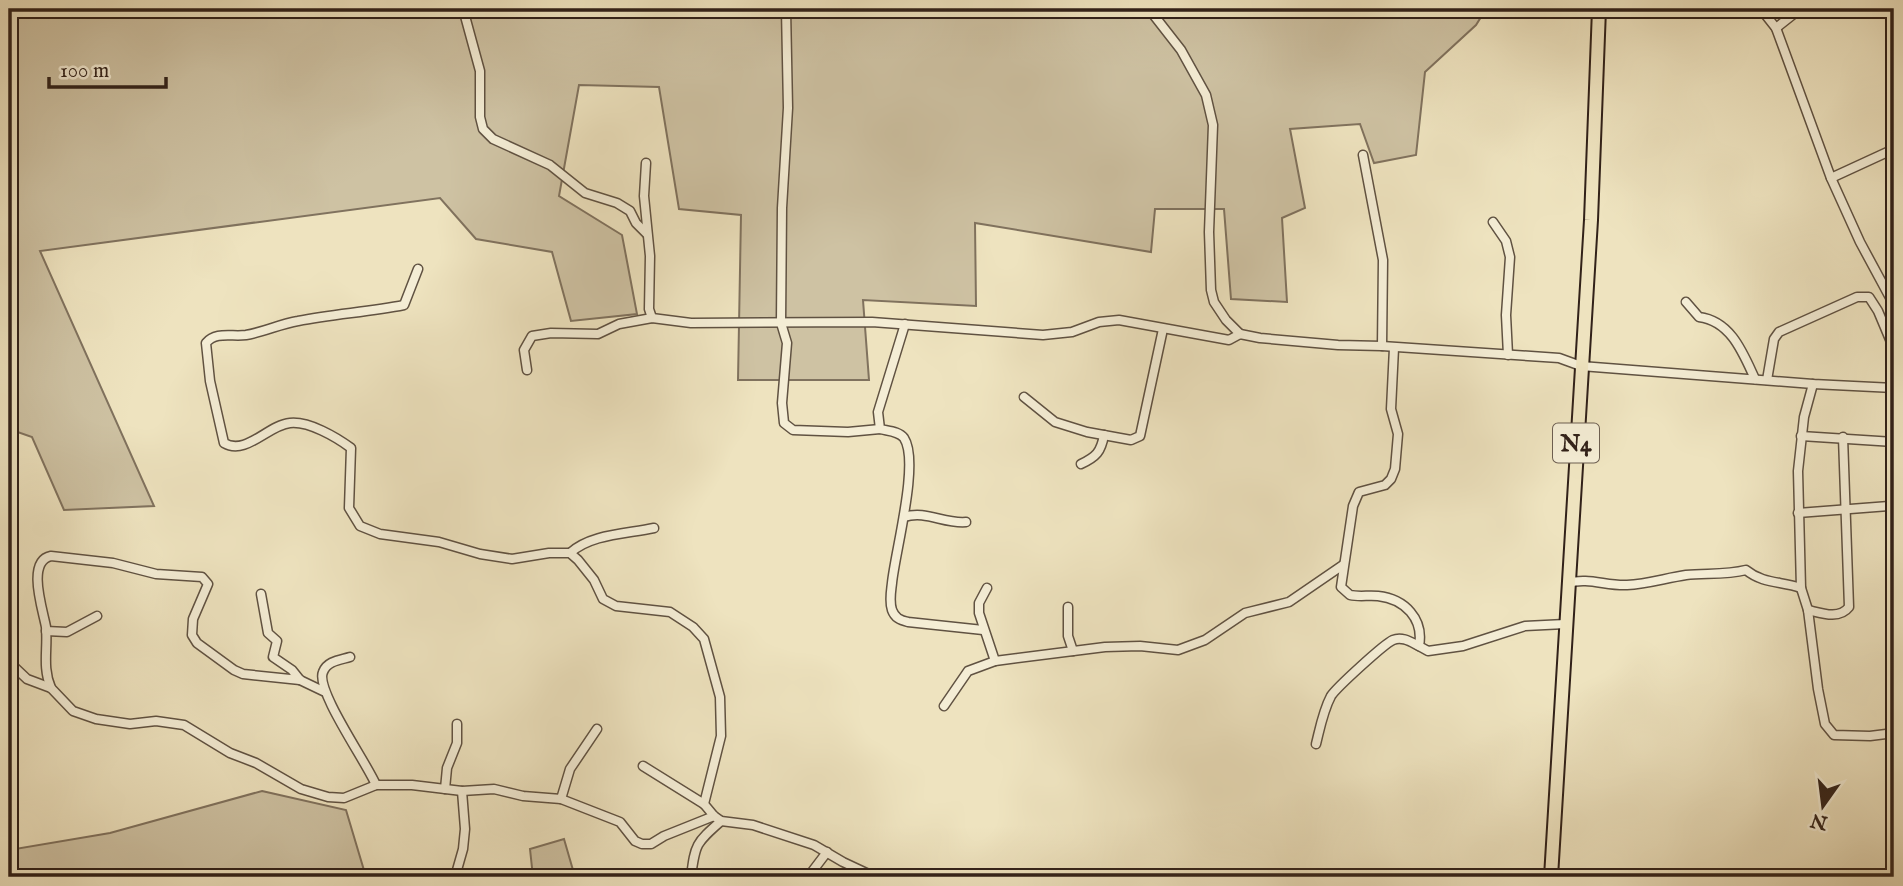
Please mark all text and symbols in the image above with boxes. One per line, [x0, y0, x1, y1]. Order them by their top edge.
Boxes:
scale bar [49, 46, 166, 90]
text: 100 m [60, 58, 109, 85]
road number: N4 [1553, 424, 1599, 462]
north arrow [1787, 770, 1857, 840]
text: N [1808, 807, 1831, 834]

